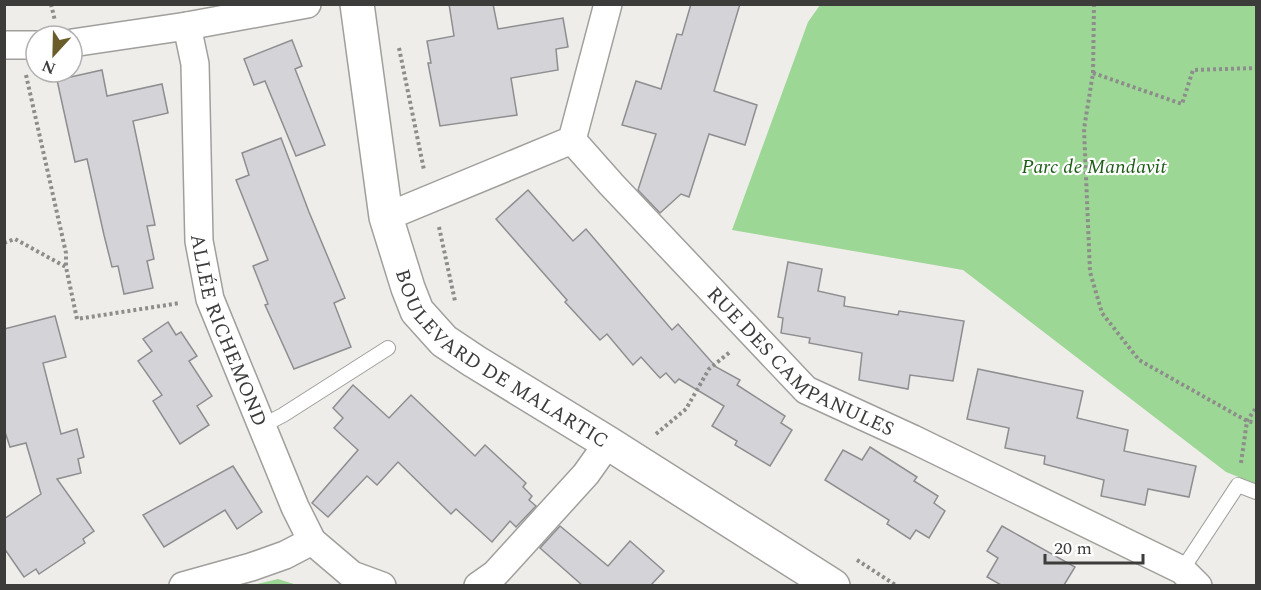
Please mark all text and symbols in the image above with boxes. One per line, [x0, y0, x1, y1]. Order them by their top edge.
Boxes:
north arrow [24, 24, 84, 84]
text: N [38, 53, 59, 81]
park label: Parc de Mandavit [1022, 152, 1167, 182]
street label: ALLÉE RICHEMOND [182, 231, 275, 431]
street label: BOULEVARD DE MALARTIC [387, 265, 614, 456]
street label: RUE DES CAMPANULES [700, 280, 899, 444]
scale bar [1045, 527, 1142, 565]
text: 20 m [1054, 535, 1092, 562]

